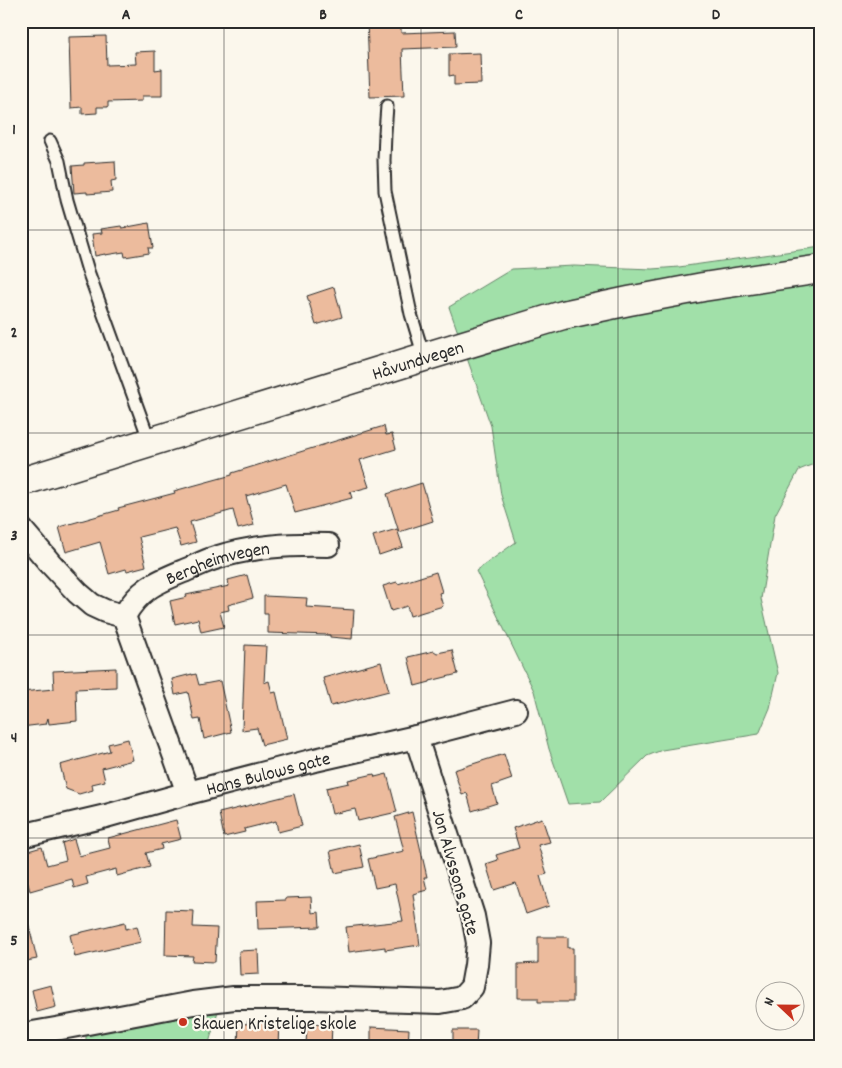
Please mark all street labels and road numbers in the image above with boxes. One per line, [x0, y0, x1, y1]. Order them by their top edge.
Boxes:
street label: Håvundvegen [369, 336, 468, 389]
street label: Bergheimvegen [162, 537, 271, 594]
street label: Hans Bulows gate [204, 747, 333, 805]
street label: Jon Alvssons gate [423, 807, 484, 939]

